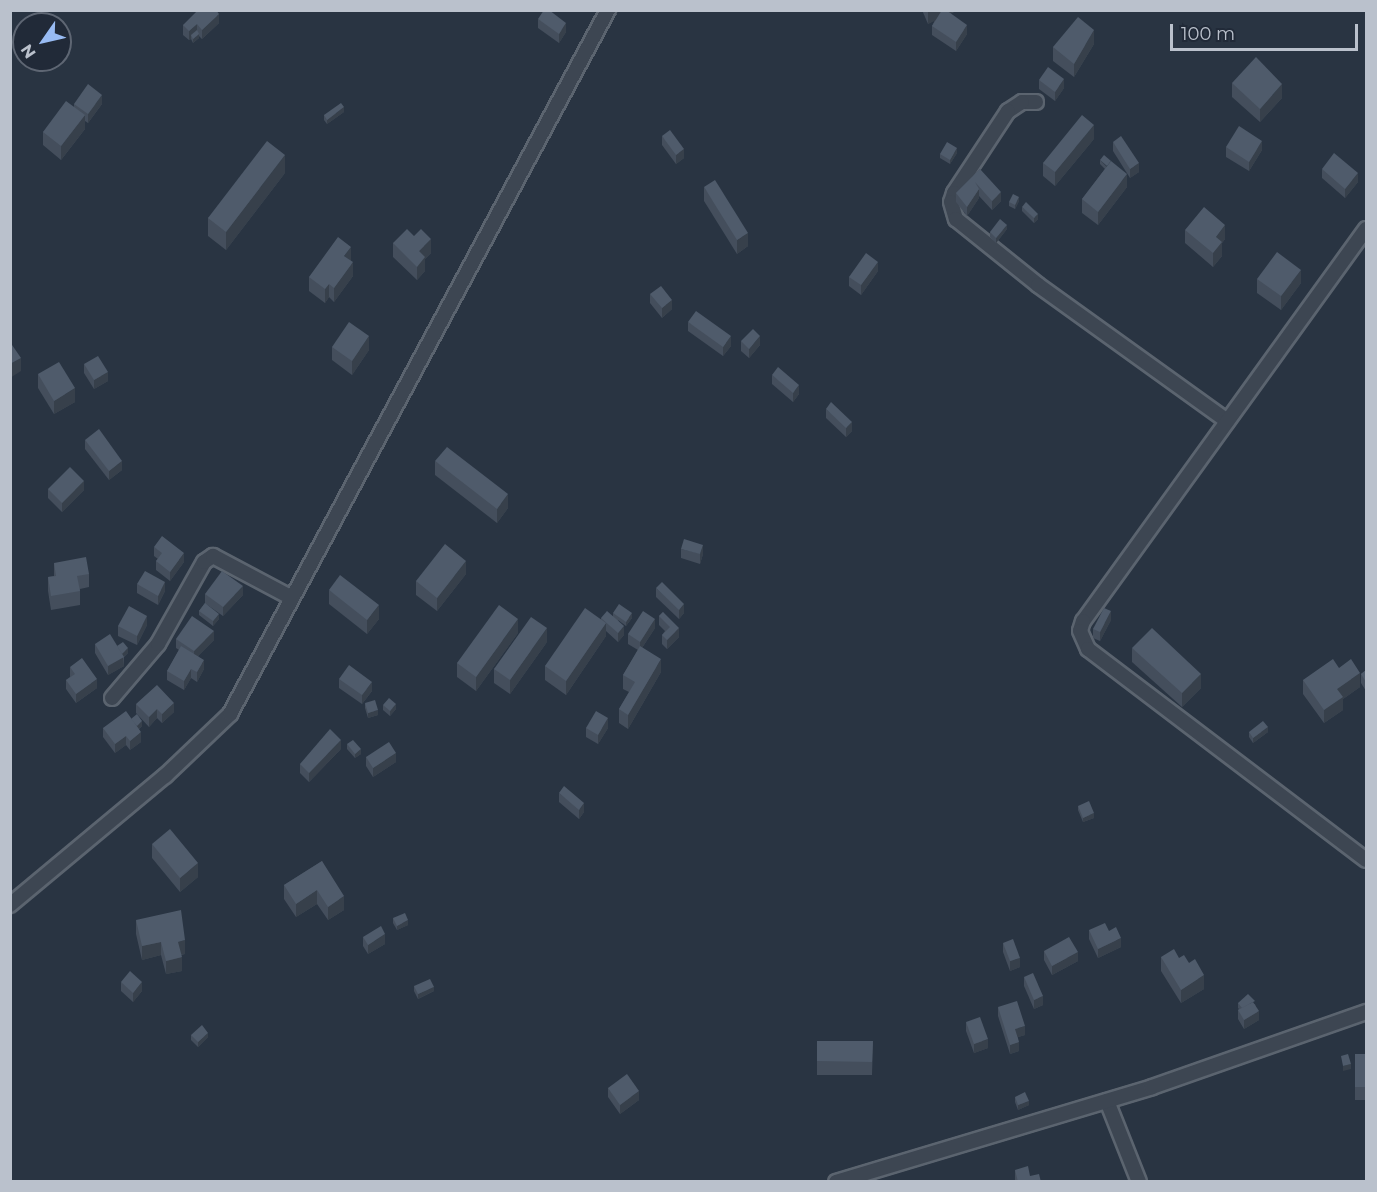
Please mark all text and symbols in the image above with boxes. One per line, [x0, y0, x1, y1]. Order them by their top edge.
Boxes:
north arrow [12, 12, 72, 72]
scale bar [1173, 12, 1360, 50]
text: 100 m [1181, 23, 1235, 45]
text: N [17, 41, 40, 62]

